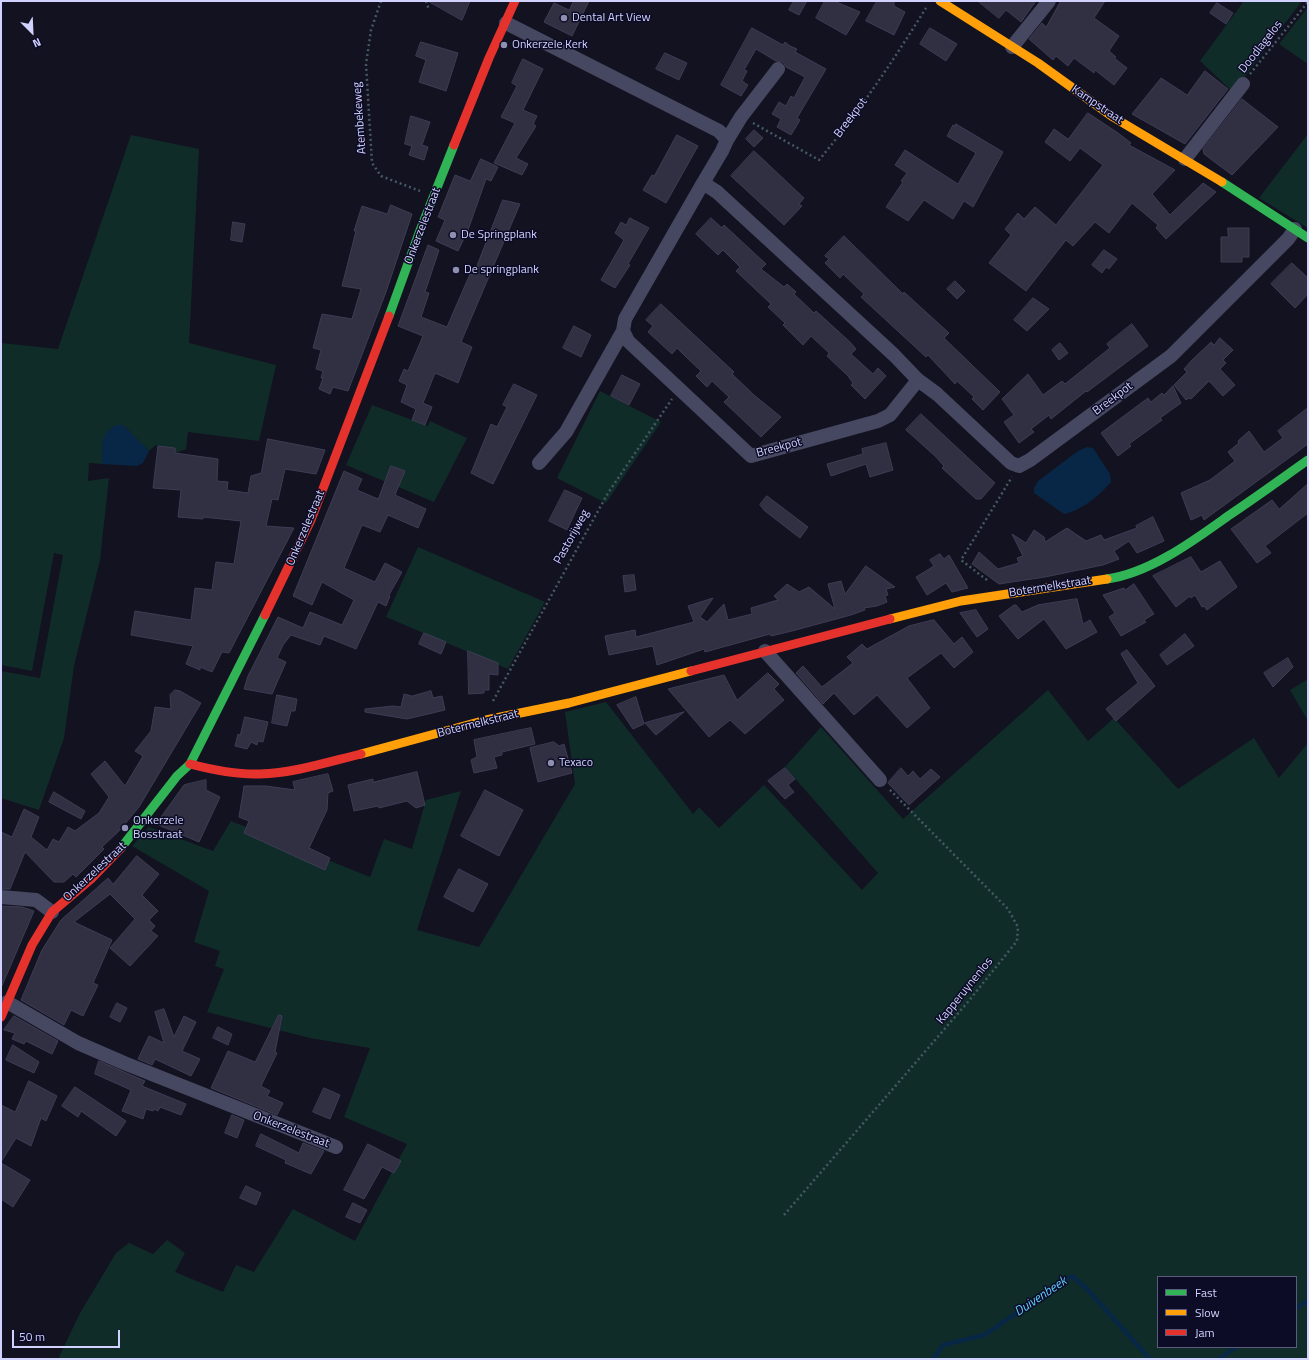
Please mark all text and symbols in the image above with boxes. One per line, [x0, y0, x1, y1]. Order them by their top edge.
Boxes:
place label: Dental Art View [572, 11, 651, 25]
north arrow [12, 12, 52, 52]
marker: Dental Art View [559, 13, 569, 23]
street label: Doodlagelos [1236, 18, 1286, 76]
text: N [30, 34, 44, 52]
place label: Onkerzele Kerk [512, 38, 588, 52]
marker: Onkerzele Kerk [499, 40, 509, 50]
street label: Atembekeweg [350, 81, 370, 155]
street label: Kampstraat [1068, 82, 1126, 128]
street label: Breekpot [831, 95, 871, 141]
street label: Onkerzelestraat [402, 186, 444, 266]
place label: De Springplank [461, 228, 537, 242]
marker: De Springplank [448, 230, 458, 240]
place label: De springplank [464, 263, 539, 277]
marker: De springplank [451, 265, 461, 275]
street label: Breekpot [1090, 379, 1136, 419]
street label: Breekpot [755, 435, 803, 461]
street label: Onkerzelestraat [284, 488, 328, 568]
street label: Pastorijweg [551, 507, 593, 567]
street label: Botermelkstraat [1008, 573, 1092, 601]
street label: Botermelkstraat [436, 707, 520, 741]
place label: Texaco [559, 756, 593, 770]
marker: Texaco [546, 758, 556, 768]
place label: Onkerzele Bosstraat [133, 814, 183, 842]
marker: Onkerzele Bosstraat [120, 823, 130, 833]
street label: Onkerzelestraat [61, 839, 129, 905]
street label: Kapperuynenlos [934, 955, 996, 1027]
street label: Onkerzelestraat [251, 1109, 331, 1151]
water label: Duivenbeek [1012, 1274, 1070, 1320]
legend [1157, 1276, 1297, 1348]
text: Fast [1195, 1283, 1217, 1302]
text: Slow [1195, 1303, 1220, 1322]
scale bar [14, 1322, 122, 1348]
text: Jam [1195, 1323, 1215, 1342]
text: 50 m [19, 1327, 45, 1346]

